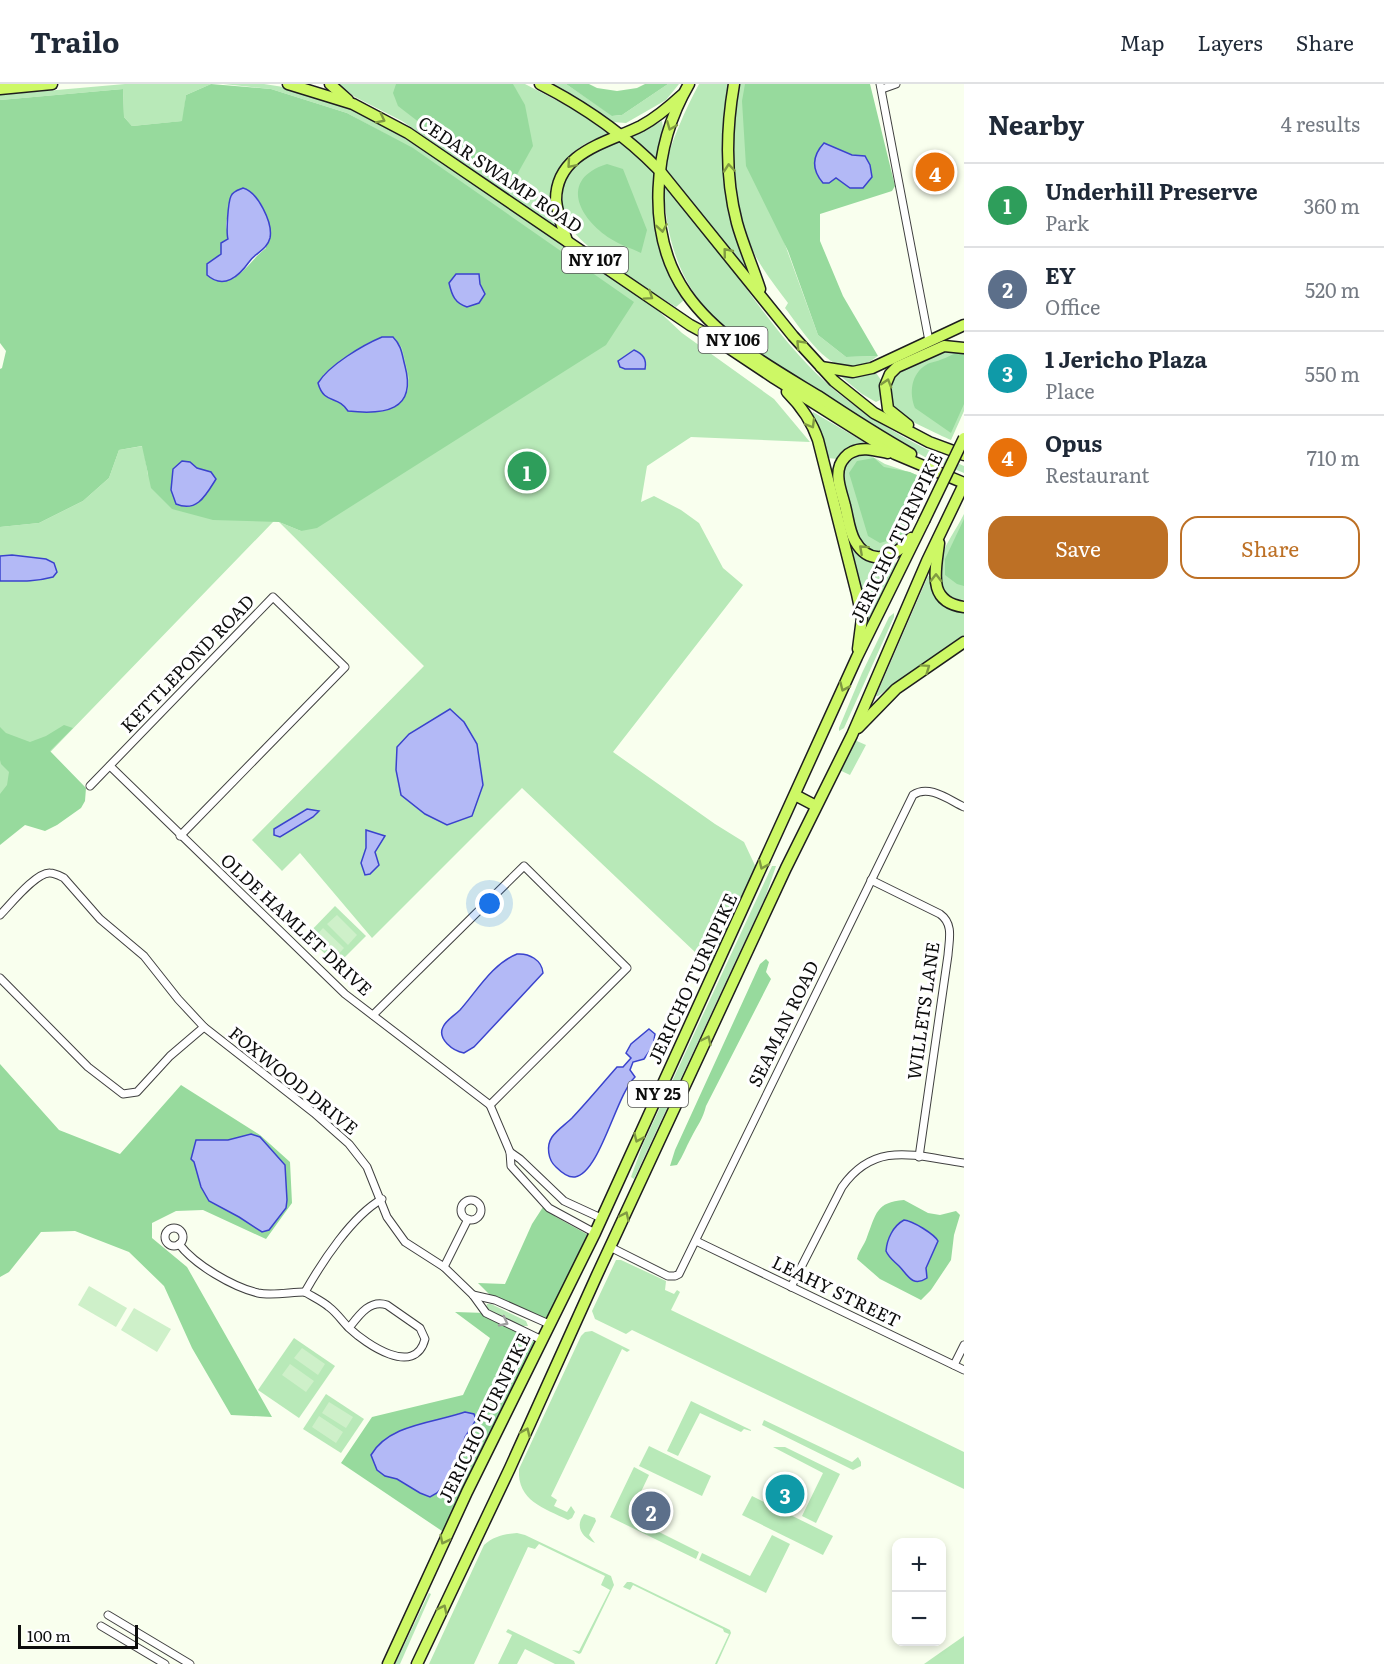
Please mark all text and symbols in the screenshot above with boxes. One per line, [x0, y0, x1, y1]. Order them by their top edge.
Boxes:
text: Trailo [30, 20, 119, 62]
text: Map [1120, 26, 1165, 57]
text: Layers [1198, 26, 1263, 57]
text: Share [1296, 26, 1354, 57]
text: Nearby [988, 104, 1084, 143]
text: 4 results [1281, 108, 1360, 138]
street label: CEDAR SWAMP ROAD [413, 109, 588, 239]
one-way arrow [375, 112, 386, 123]
one-way arrow [666, 119, 678, 130]
pin: 4 [916, 150, 954, 194]
one-way arrow [567, 157, 578, 168]
one-way arrow [723, 163, 736, 173]
text: Underhill Preserve [1045, 174, 1258, 207]
text: 1 [1003, 190, 1012, 220]
text: 360 m [1303, 190, 1360, 220]
text: Park [1045, 207, 1089, 237]
one-way arrow [656, 223, 668, 232]
road number: NY 107 [562, 247, 628, 273]
one-way arrow [723, 248, 734, 259]
text: EY [1045, 258, 1076, 291]
text: 2 [1002, 274, 1013, 304]
text: 520 m [1305, 274, 1360, 304]
one-way arrow [642, 289, 653, 300]
text: Office [1045, 291, 1100, 321]
road number: NY 106 [698, 327, 768, 353]
one-way arrow [797, 340, 808, 351]
text: 1 Jericho Plaza [1045, 342, 1207, 375]
text: 3 [1002, 358, 1013, 388]
text: 550 m [1305, 358, 1360, 388]
text: Place [1045, 375, 1095, 405]
one-way arrow [880, 379, 893, 389]
one-way arrow [803, 418, 815, 428]
text: Opus [1045, 426, 1102, 459]
text: 4 [1001, 442, 1014, 472]
text: 710 m [1307, 442, 1360, 472]
pin: 1 [508, 448, 546, 494]
street label: JERICHO TURNPIKE [843, 448, 949, 627]
text: Restaurant [1045, 459, 1149, 489]
button: Save [988, 516, 1168, 579]
button: Share [1180, 516, 1360, 579]
one-way arrow [859, 545, 870, 556]
one-way arrow [930, 573, 942, 582]
street label: KETTLEPOND ROAD [114, 588, 260, 738]
one-way arrow [920, 664, 931, 675]
one-way arrow [839, 681, 851, 692]
street label: OLDE HAMLET DRIVE [215, 846, 379, 1001]
one-way arrow [759, 859, 771, 870]
street label: JERICHO TURNPIKE [640, 888, 743, 1068]
your location [475, 889, 504, 918]
street label: WILLETS LANE [899, 940, 946, 1082]
street label: SEAMAN ROAD [740, 956, 825, 1091]
street label: FOXWOOD DRIVE [223, 1019, 365, 1141]
one-way arrow [699, 1035, 711, 1046]
road number: NY 25 [628, 1081, 688, 1107]
one-way arrow [633, 1131, 645, 1142]
one-way arrow [617, 1212, 629, 1223]
street label: LEAHY STREET [768, 1248, 906, 1334]
one-way arrow [498, 1314, 509, 1326]
street label: JERICHO TURNPIKE [431, 1328, 537, 1507]
one-way arrow [519, 1427, 531, 1438]
pin: 3 [766, 1472, 804, 1516]
pin: 2 [632, 1488, 670, 1534]
one-way arrow [439, 1534, 451, 1545]
map controls [892, 1538, 946, 1646]
button: + [892, 1538, 946, 1592]
button: − [892, 1592, 946, 1646]
one-way arrow [436, 1604, 448, 1615]
scale bar [18, 1622, 138, 1650]
text: 100 m [27, 1623, 71, 1647]

